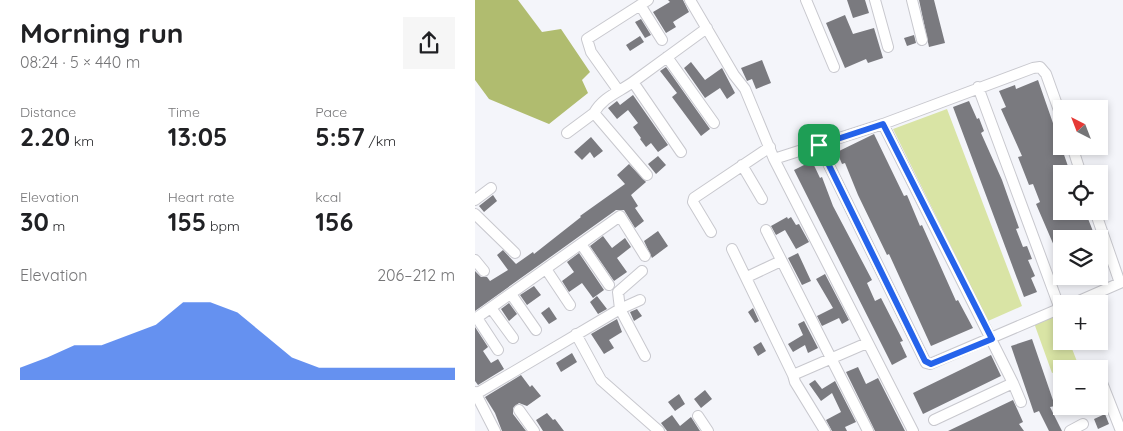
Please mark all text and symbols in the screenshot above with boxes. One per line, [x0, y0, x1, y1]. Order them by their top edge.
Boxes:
text: Morning run [20, 15, 184, 50]
button: share [403, 17, 455, 69]
text: 08:24 · 5 × 440 m [20, 52, 140, 72]
north arrow [1053, 100, 1107, 155]
map controls [1053, 100, 1108, 415]
text: Distance [20, 103, 76, 121]
text: Time [168, 103, 200, 121]
text: Pace [315, 103, 347, 121]
text: 2.20 [20, 121, 70, 152]
text: 13:05 [168, 121, 227, 152]
text: 5:57 [315, 121, 365, 152]
pin [798, 124, 840, 166]
icon: arrive [805, 131, 833, 159]
text: km [70, 132, 94, 150]
text: /km [365, 132, 396, 150]
button: locate [1053, 165, 1108, 220]
text: Elevation [20, 188, 79, 206]
text: Heart rate [168, 188, 234, 206]
text: kcal [315, 188, 341, 206]
text: 30 [20, 206, 49, 237]
text: 155 [168, 206, 206, 237]
text: 156 [315, 206, 353, 237]
text: m [49, 217, 65, 235]
text: bpm [206, 217, 240, 235]
button: layers [1053, 230, 1108, 285]
text: Elevation [20, 265, 87, 285]
text: 206–212 m [377, 265, 455, 285]
button: + [1053, 295, 1108, 350]
button: − [1053, 360, 1108, 415]

